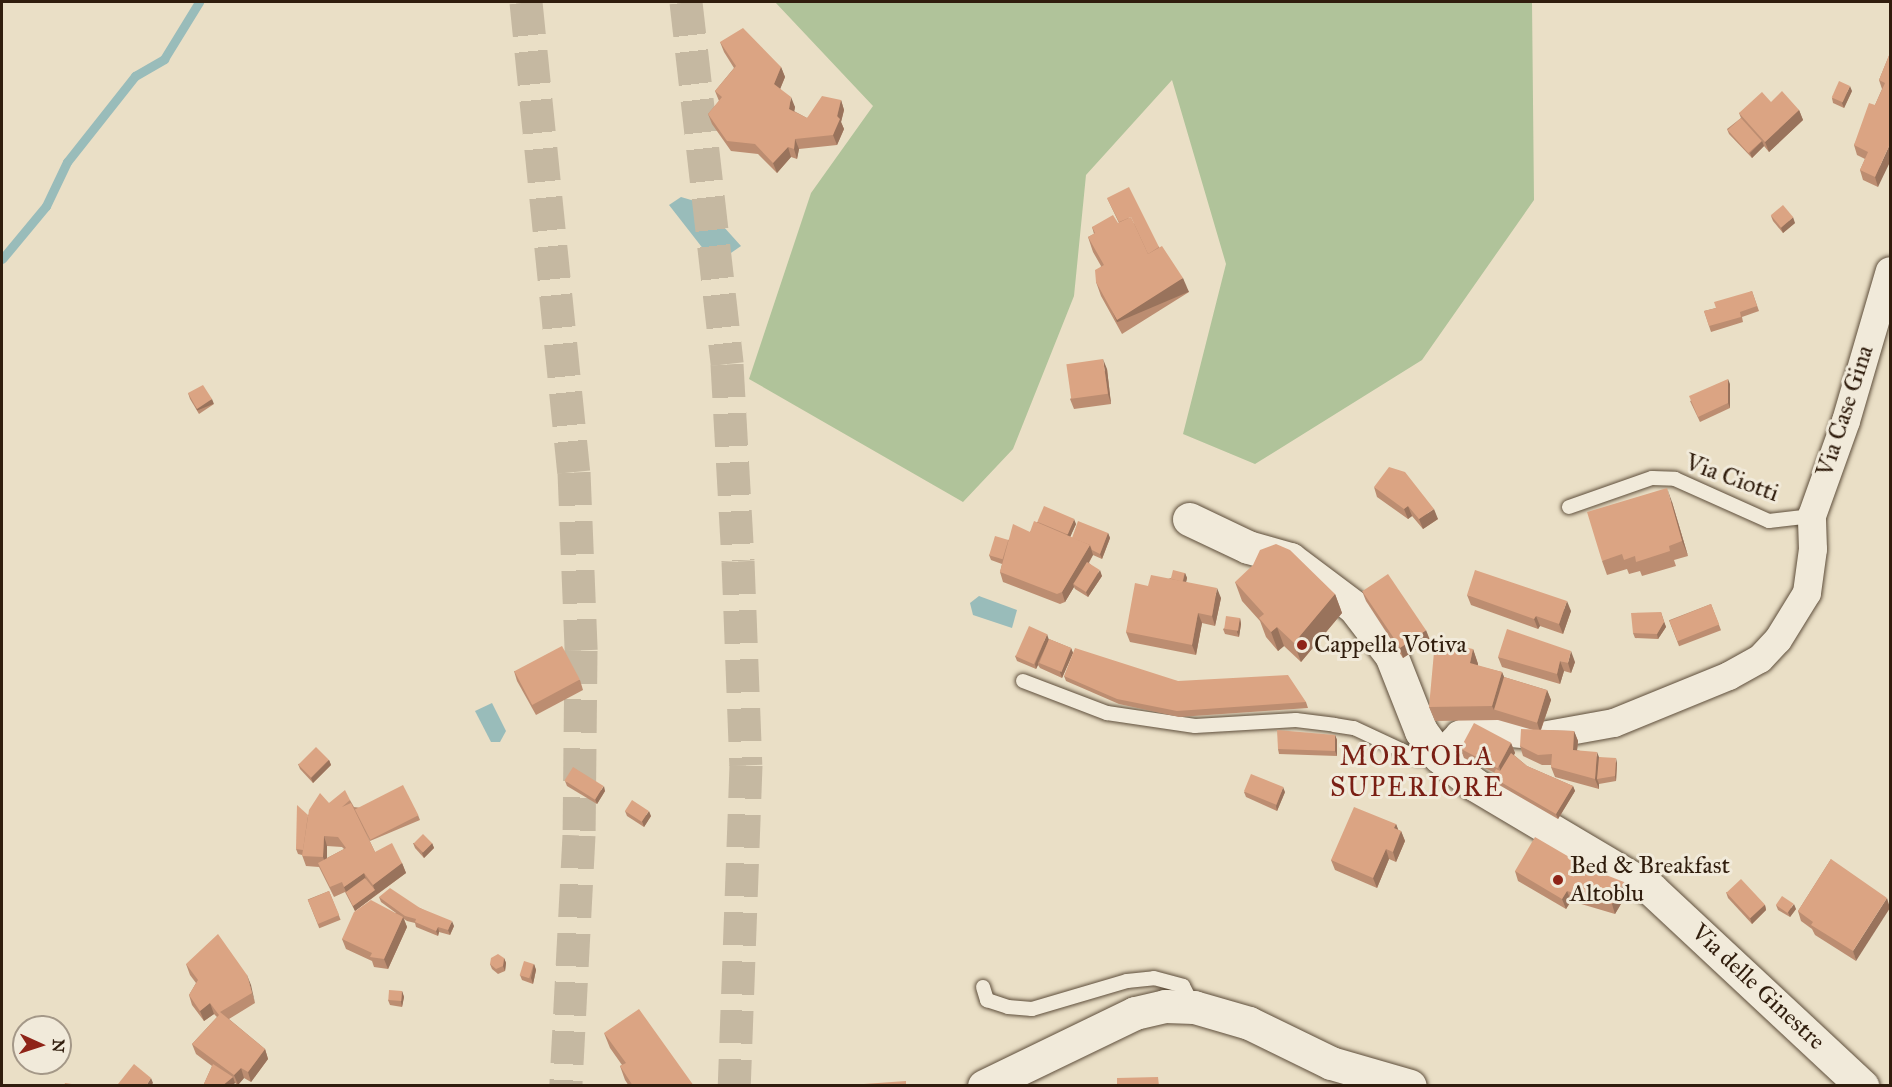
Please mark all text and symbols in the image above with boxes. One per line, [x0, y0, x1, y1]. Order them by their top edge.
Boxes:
street label: Via Case Gina [1810, 342, 1880, 480]
street label: Via Ciotti [1681, 448, 1783, 508]
place label: Cappella Votiva [1314, 631, 1467, 659]
marker: Cappella Votiva [1295, 638, 1309, 652]
district label: MORTOLA SUPERIORE [1330, 739, 1504, 802]
place label: Bed & Breakfast Altoblu [1570, 852, 1730, 908]
marker: Bed & Breakfast Altoblu [1551, 873, 1565, 887]
street label: Via delle Ginestre [1685, 918, 1831, 1056]
north arrow [12, 1015, 72, 1075]
text: N [49, 1039, 68, 1053]

